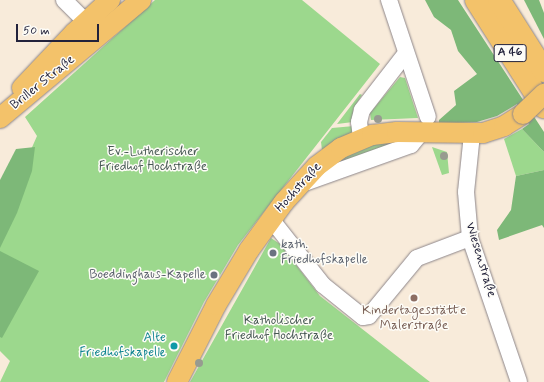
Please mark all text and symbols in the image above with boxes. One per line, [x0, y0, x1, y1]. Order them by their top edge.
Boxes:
scale bar [18, 16, 101, 42]
text: 50 m [23, 23, 50, 39]
road number: A 46 [493, 43, 527, 63]
street label: Briller Straße [9, 53, 77, 113]
park label: Ev.-Lutherischer Friedhof Hochstraße [98, 145, 208, 176]
street label: Hochstraße [273, 160, 325, 216]
street label: Wiesenstraße [461, 221, 499, 299]
place label: kath. Friedhofskapelle [281, 238, 368, 269]
marker: kath. Friedhofskapelle [268, 248, 278, 258]
place label: Boeddinghaus-Kapelle [89, 267, 206, 283]
marker: Boeddinghaus-Kapelle [209, 270, 219, 280]
marker: Kindertagesstätte Malerstraße [409, 293, 419, 303]
place label: Kindertagesstätte Malerstraße [362, 304, 466, 335]
park label: Katholischer Friedhof Hochstraße [224, 314, 334, 345]
place label: Alte Friedhofskapelle [79, 331, 166, 362]
marker: Alte Friedhofskapelle [169, 341, 179, 351]

